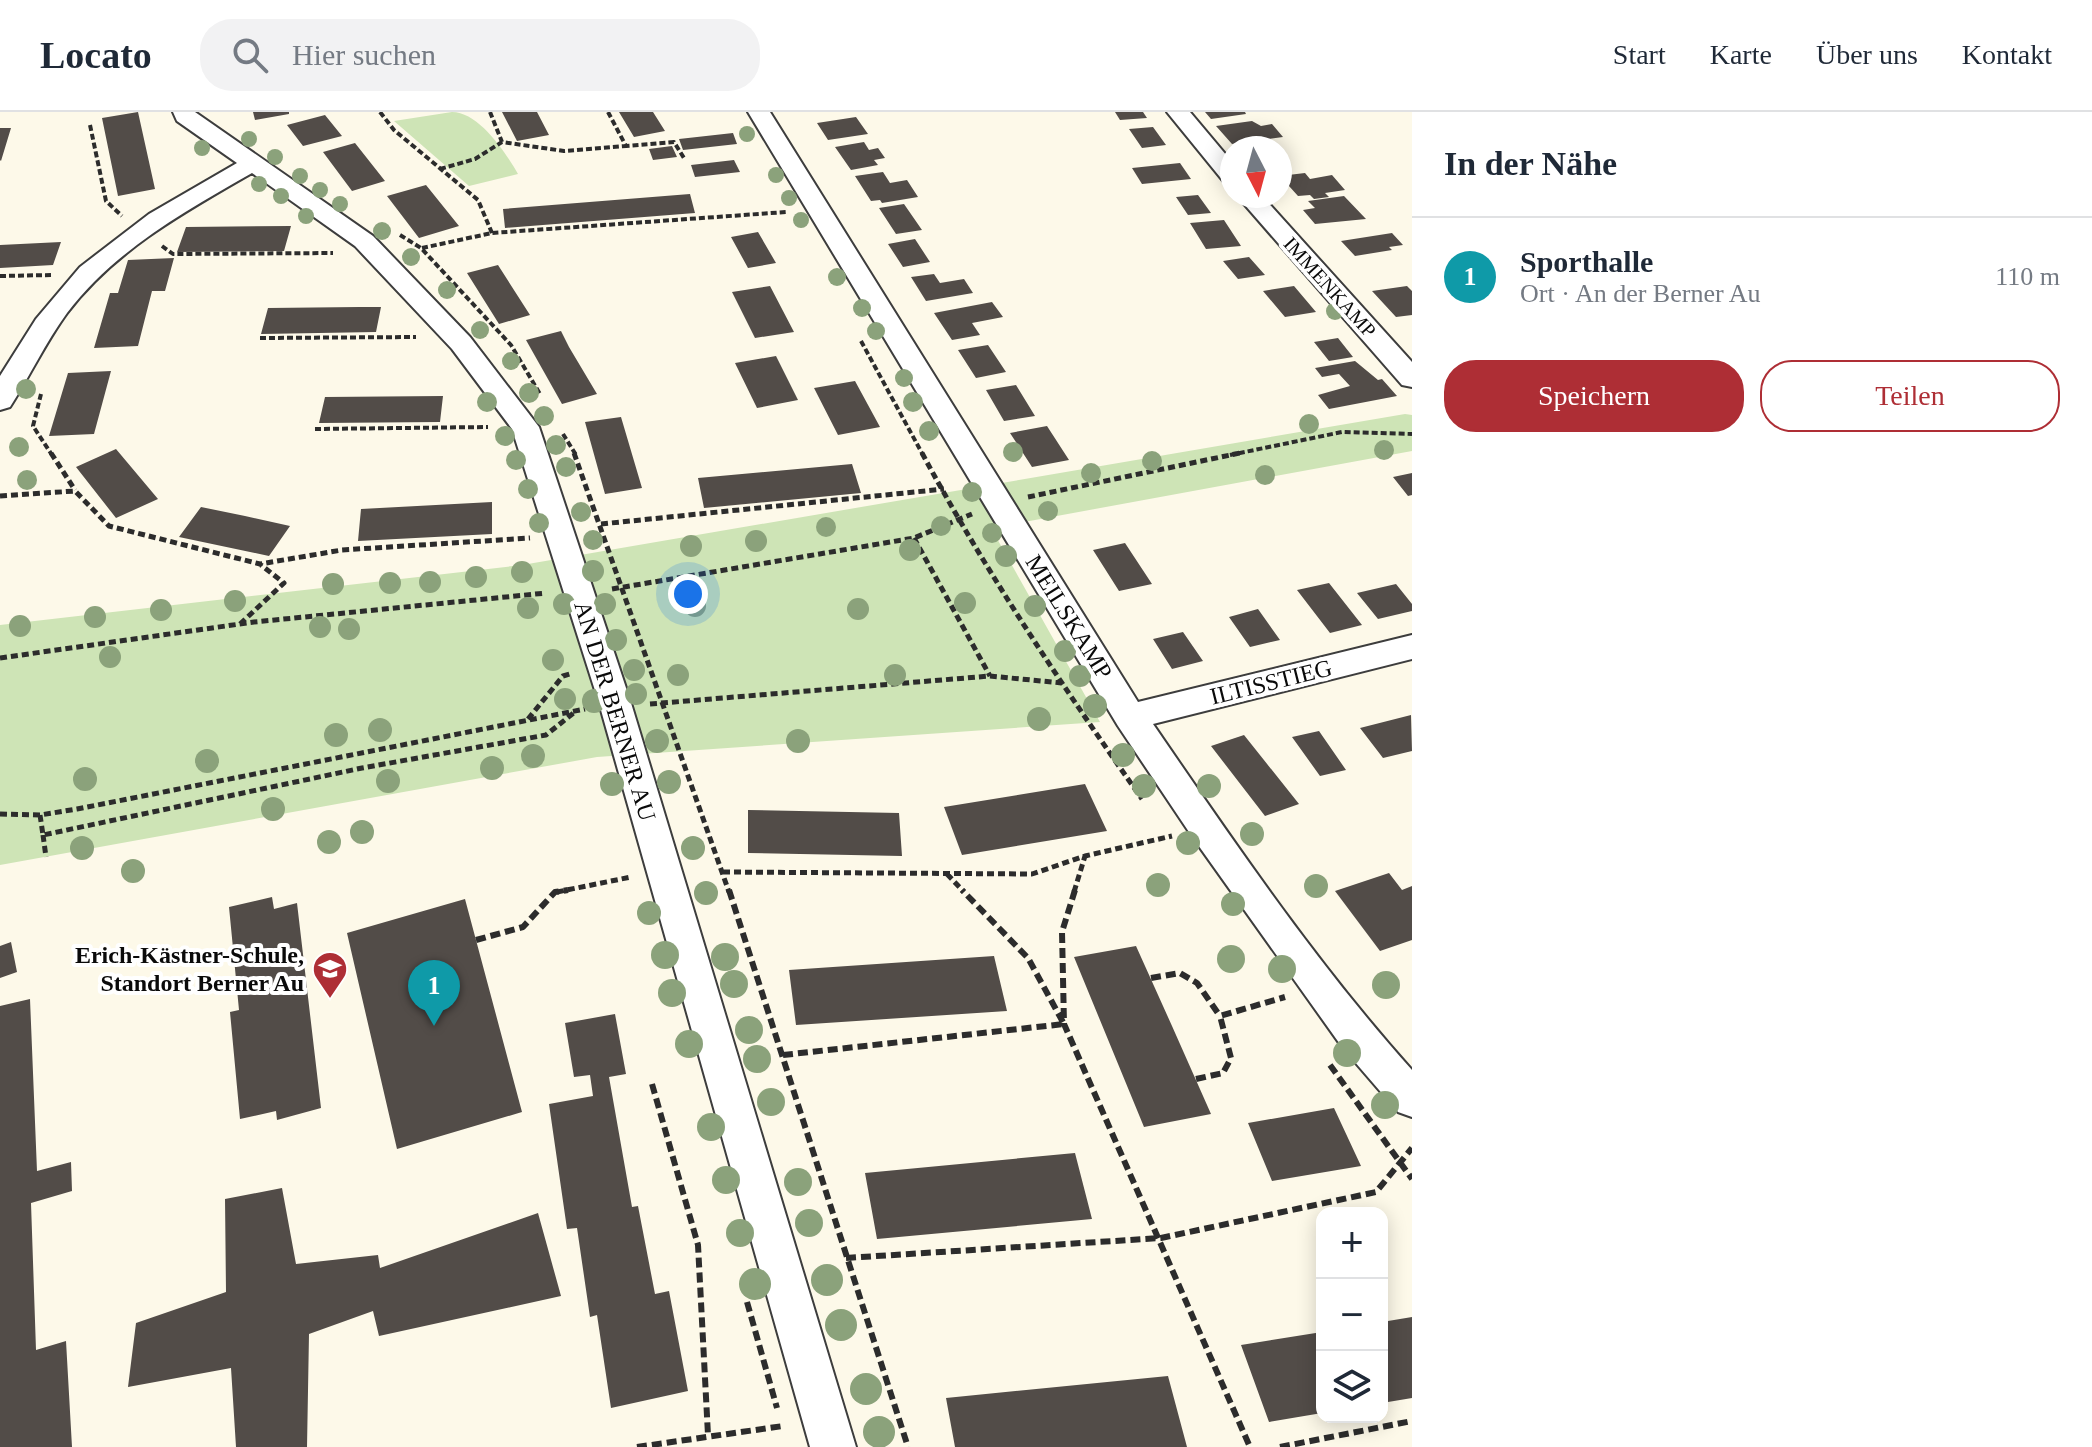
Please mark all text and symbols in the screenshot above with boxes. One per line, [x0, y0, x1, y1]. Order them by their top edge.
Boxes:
search box [200, 19, 760, 91]
icon: search [228, 33, 272, 77]
text: Locato [40, 34, 152, 76]
text: Hier suchen [292, 38, 436, 71]
text: Start [1613, 39, 1666, 70]
text: Karte [1710, 39, 1772, 70]
text: Über uns [1816, 39, 1918, 70]
text: Kontakt [1962, 39, 2052, 70]
north arrow [1220, 136, 1292, 208]
text: In der Nähe [1444, 145, 1617, 182]
street label: IMMENKAMP [1279, 233, 1381, 341]
text: Sporthalle [1520, 245, 1653, 278]
text: 1 [1464, 262, 1477, 291]
text: 110 m [1995, 262, 2060, 291]
text: Ort · An der Berner Au [1520, 279, 1760, 308]
button: Speichern [1444, 360, 1744, 432]
button: Teilen [1760, 360, 2060, 432]
street label: MEILSKAMP [1021, 550, 1117, 684]
your location [668, 574, 708, 614]
street label: AN DER BERNER AU [569, 598, 661, 824]
street label: ILTISSTIEG [1207, 654, 1335, 710]
place label: Erich-Kästner-Schule, Standort Berner Au [75, 942, 304, 996]
school or university icon: Erich-Kästner-Schule, Standort Berner Au [311, 950, 349, 1000]
pin: 1 [408, 960, 460, 1026]
map controls [1316, 1207, 1388, 1423]
button: + [1316, 1207, 1388, 1279]
button: − [1316, 1279, 1388, 1351]
button: layers [1316, 1351, 1388, 1423]

